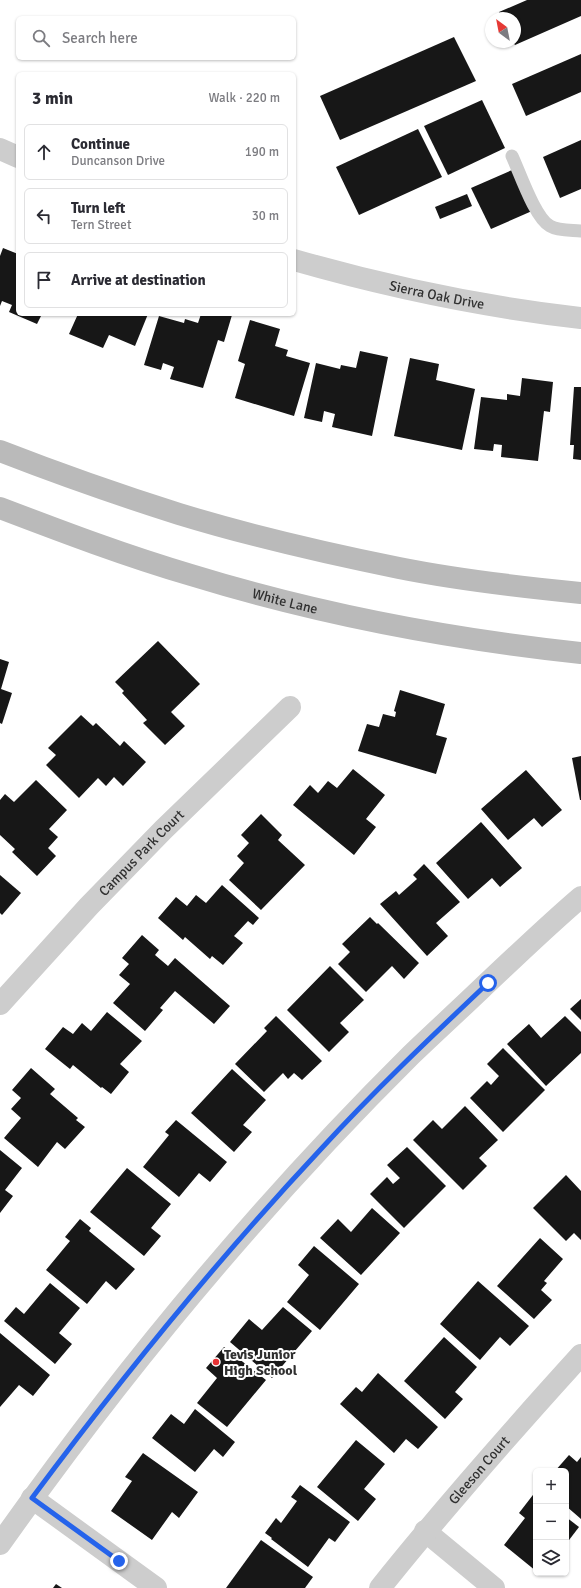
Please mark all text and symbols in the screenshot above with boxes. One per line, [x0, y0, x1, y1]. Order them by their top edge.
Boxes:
north arrow [485, 12, 521, 48]
search box [16, 16, 296, 60]
icon: search [30, 27, 52, 49]
text: Search here [62, 29, 138, 47]
text: 3 min [32, 88, 73, 109]
text: Walk · 220 m [209, 90, 280, 106]
text: Continue [71, 135, 130, 153]
icon: ahead [33, 141, 55, 163]
text: 190 m [245, 144, 279, 160]
text: Duncanson Drive [71, 153, 165, 169]
text: Turn left [71, 199, 125, 217]
icon: left [33, 205, 55, 227]
text: 30 m [252, 208, 279, 224]
text: Tern Street [71, 217, 131, 233]
icon: arrive [33, 269, 55, 291]
text: Arrive at destination [71, 271, 206, 289]
street label: Sierra Oak Drive [388, 277, 486, 312]
street label: White Lane [250, 585, 320, 617]
street label: Campus Park Court [95, 806, 188, 900]
route start [479, 974, 497, 992]
place label: Tevis Junior High School [224, 1346, 298, 1379]
marker: Tevis Junior High School [211, 1357, 221, 1367]
street label: Gleeson Court [445, 1432, 513, 1508]
map controls [533, 1468, 569, 1576]
button: + [533, 1468, 569, 1504]
button: − [533, 1504, 569, 1540]
button: layers [533, 1540, 569, 1576]
route end [110, 1552, 128, 1570]

